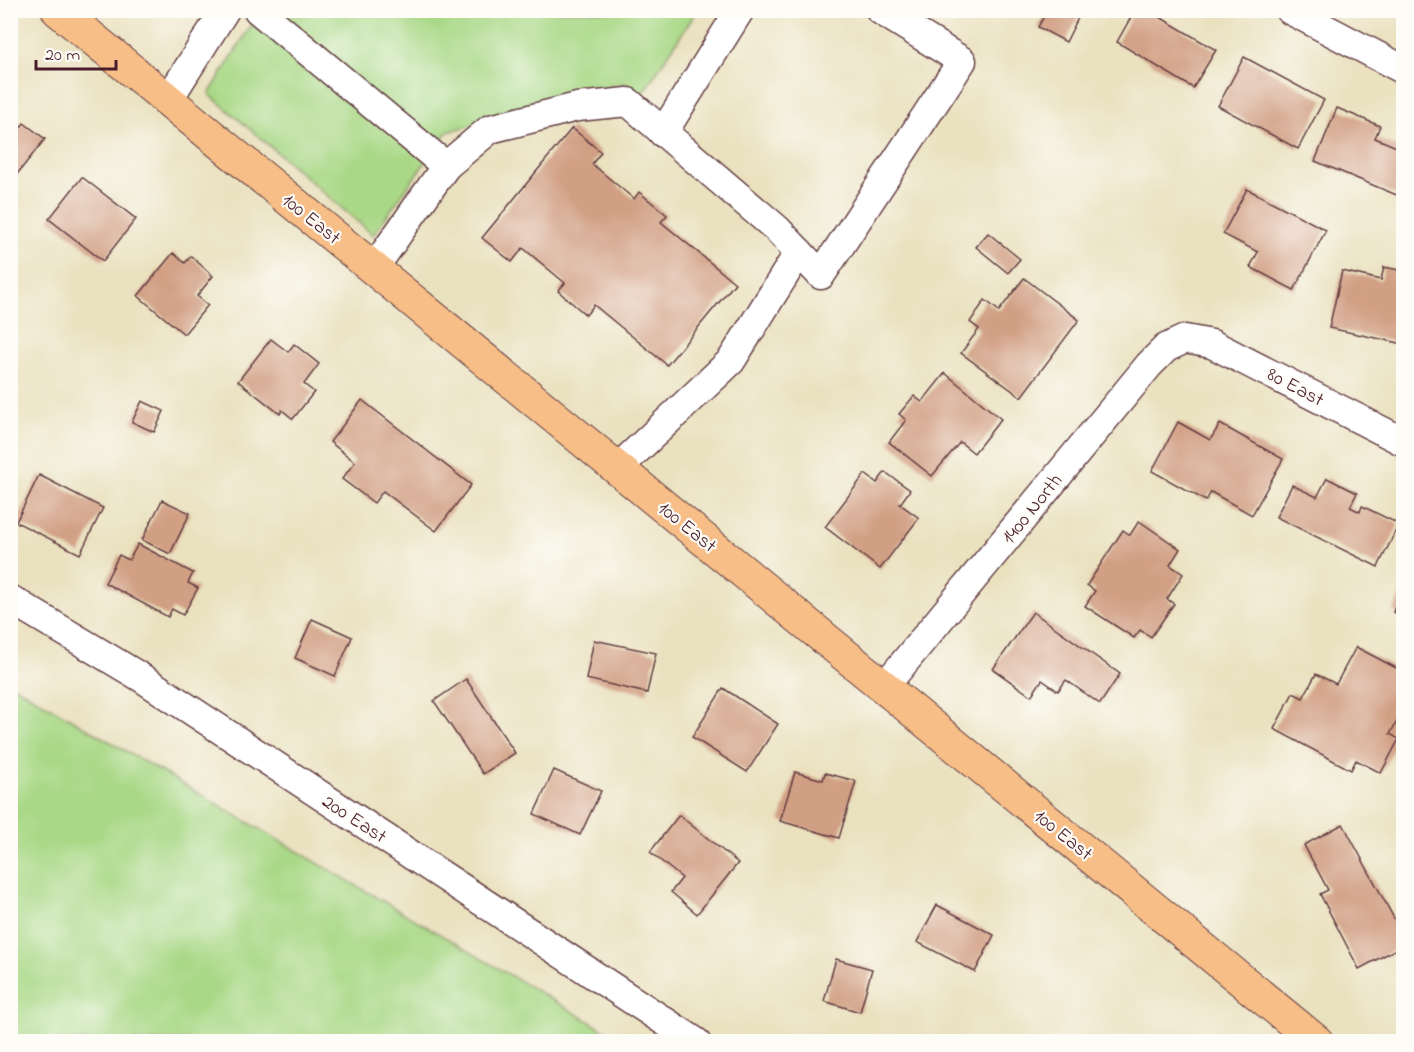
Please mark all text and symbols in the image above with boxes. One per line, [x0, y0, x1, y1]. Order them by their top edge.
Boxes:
scale bar [36, 33, 116, 71]
text: 20 m [45, 43, 80, 69]
street label: 100 East [275, 187, 346, 253]
street label: 80 East [1261, 361, 1329, 415]
street label: 1400 North [995, 468, 1070, 551]
street label: 100 East [651, 495, 722, 561]
street label: 200 East [316, 788, 392, 852]
street label: 100 East [1027, 803, 1098, 869]

